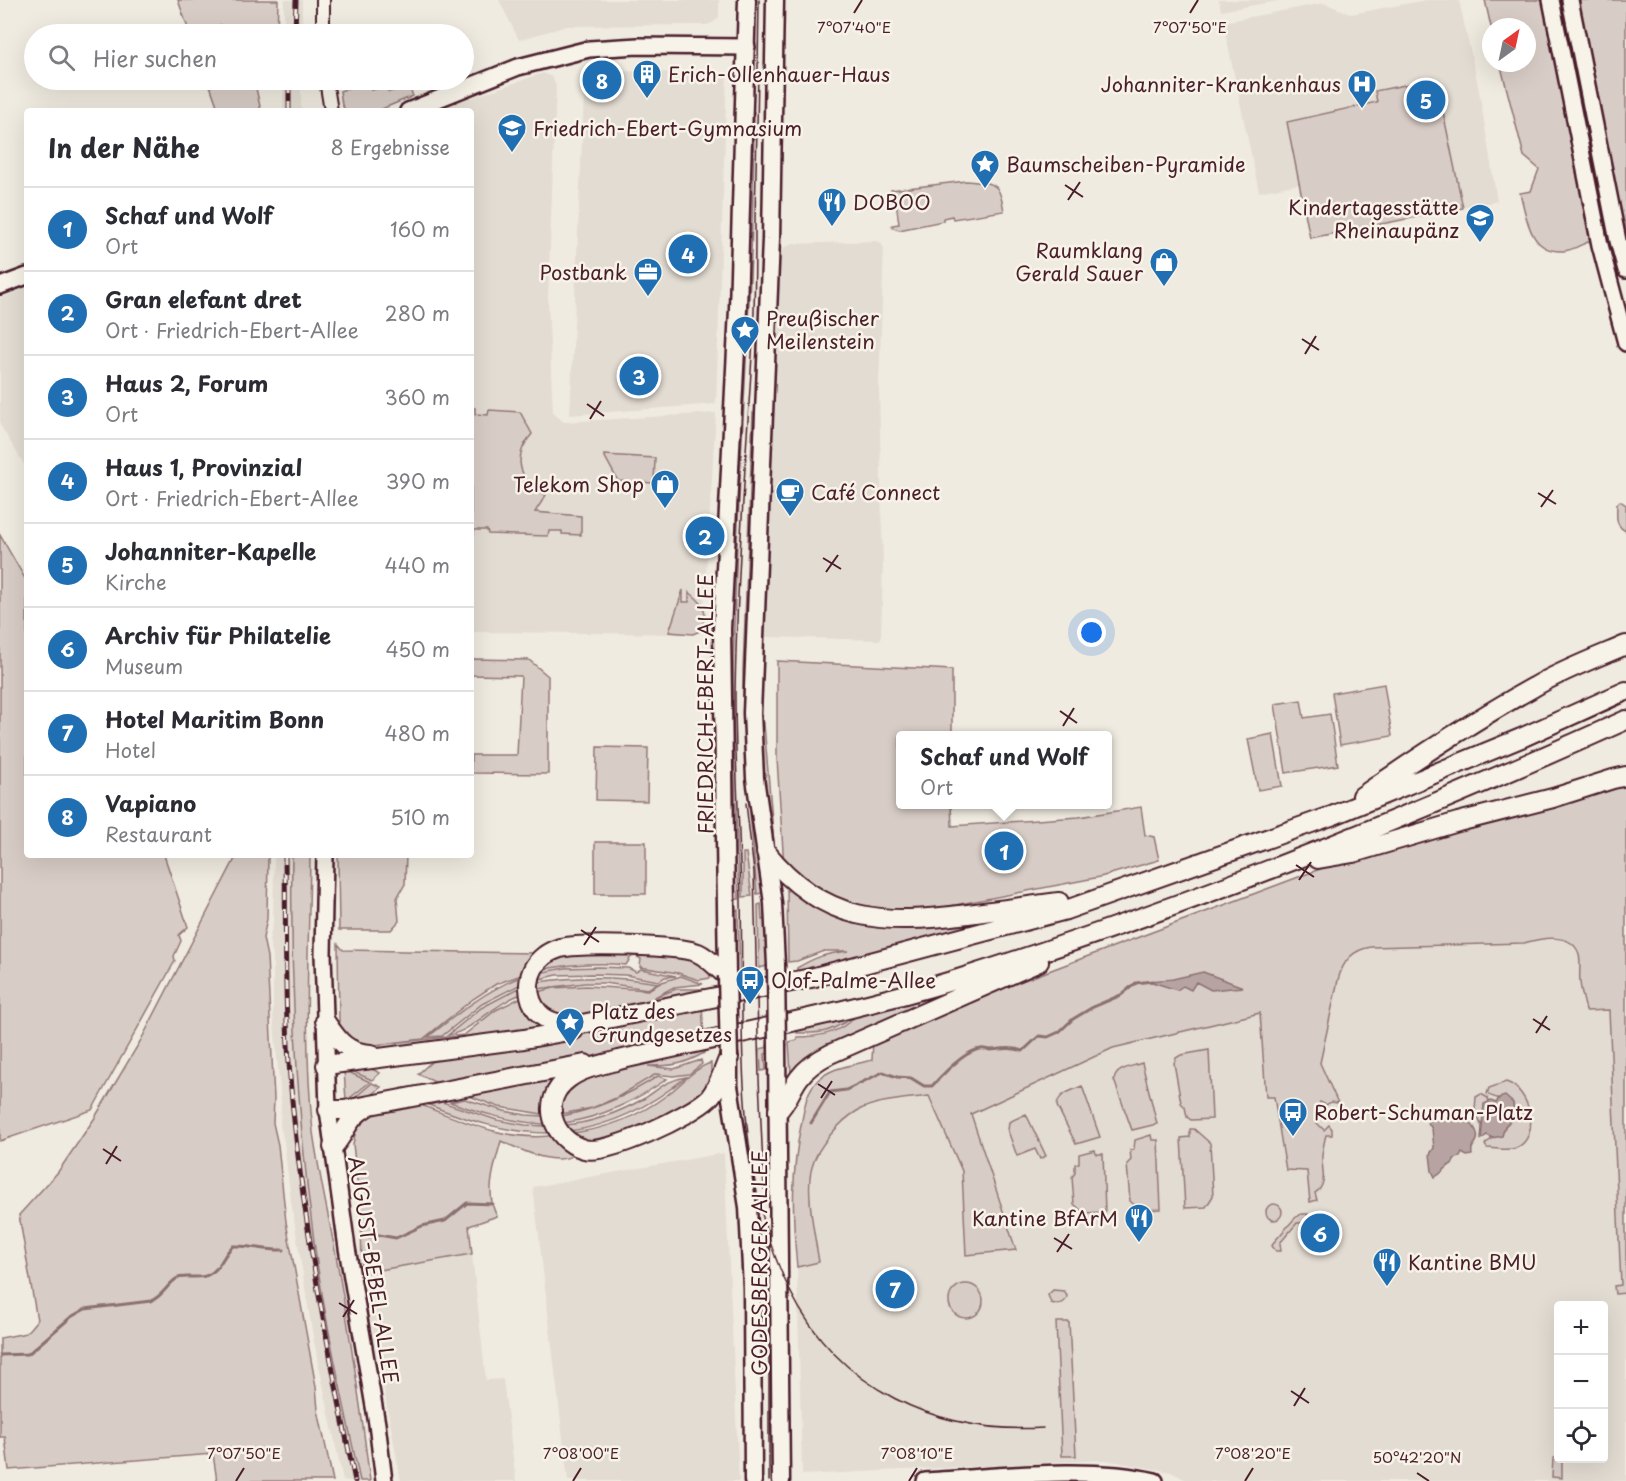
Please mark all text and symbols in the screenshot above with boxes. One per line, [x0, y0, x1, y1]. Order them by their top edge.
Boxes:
text: 7°07'40"E [817, 15, 891, 38]
text: 7°07'50"E [1153, 15, 1227, 38]
north arrow [1482, 18, 1536, 72]
search box [24, 24, 474, 90]
icon: search [45, 41, 78, 74]
text: Hier suchen [93, 41, 217, 74]
pin: 8 [582, 58, 622, 103]
building icon: Erich-Ollenhauer-Haus [631, 58, 663, 100]
place label: Erich-Ollenhauer-Haus [668, 59, 890, 89]
hospital icon: Johanniter-Krankenhaus [1346, 68, 1378, 110]
place label: Johanniter-Krankenhaus [1101, 69, 1341, 99]
pin: 5 [1406, 78, 1446, 122]
school or university icon: Friedrich-Ebert-Gymnasium [496, 112, 528, 154]
place label: Friedrich-Ebert-Gymnasium [533, 113, 802, 143]
text: In der Nähe [48, 128, 200, 167]
text: 8 Ergebnisse [330, 132, 450, 162]
place icon: Baumscheiben-Pyramide [969, 148, 1001, 190]
place label: Baumscheiben-Pyramide [1006, 149, 1246, 179]
restaurant icon: DOBOO [816, 186, 848, 228]
place label: DOBOO [853, 187, 931, 217]
place label: Kindertagesstätte Rheinaupänz [1288, 192, 1459, 245]
text: Schaf und Wolf [105, 198, 273, 231]
school or university icon: Kindertagesstätte Rheinaupänz [1464, 202, 1496, 244]
text: 1 [63, 214, 72, 244]
text: 160 m [390, 214, 450, 244]
text: Ort [105, 231, 138, 261]
pin: 4 [668, 232, 708, 276]
place label: Raumklang Gerald Sauer [1015, 235, 1144, 288]
shop icon: Raumklang Gerald Sauer [1148, 246, 1180, 288]
office icon: Postbank [632, 256, 664, 298]
place label: Postbank [539, 257, 627, 287]
text: Gran elefant dret [105, 282, 302, 315]
text: 2 [60, 298, 75, 328]
text: 280 m [385, 298, 450, 328]
place label: Preußischer Meilenstein [766, 303, 880, 356]
place icon: Preußischer Meilenstein [729, 314, 761, 356]
text: Ort · Friedrich-Ebert-Allee [105, 315, 359, 345]
pin: 3 [620, 354, 658, 398]
text: Haus 2, Forum [105, 366, 268, 399]
text: 3 [61, 382, 74, 412]
text: 360 m [384, 382, 450, 412]
text: Ort [105, 399, 138, 429]
text: Haus 1, Provinzial [105, 450, 302, 483]
text: 4 [61, 466, 74, 496]
text: 390 m [386, 466, 450, 496]
shop icon: Telekom Shop [649, 468, 681, 510]
place label: Telekom Shop [513, 469, 644, 499]
cafe icon: Café Connect [774, 476, 806, 518]
place label: Café Connect [811, 477, 940, 507]
text: Ort · Friedrich-Ebert-Allee [105, 483, 359, 513]
pin: 2 [686, 514, 724, 558]
text: Johanniter-Kapelle [105, 534, 316, 567]
text: 5 [61, 550, 74, 580]
text: 440 m [385, 550, 450, 580]
text: Kirche [105, 567, 167, 597]
street label: FRIEDRICH-EBERT-ALLEE [690, 574, 720, 834]
text: Archiv für Philatelie [105, 618, 331, 651]
your location [1077, 618, 1106, 647]
text: 6 [60, 634, 75, 664]
text: 450 m [385, 634, 450, 664]
text: Museum [105, 651, 183, 681]
text: Hotel Maritim Bonn [105, 702, 324, 735]
text: 7 [62, 718, 73, 748]
text: 480 m [385, 718, 450, 748]
popup [896, 731, 1112, 809]
text: Hotel [105, 735, 156, 765]
text: Schaf und Wolf [920, 739, 1088, 772]
text: Ort [920, 772, 953, 802]
text: Vapiano [105, 786, 196, 819]
text: 8 [61, 802, 74, 832]
text: 510 m [390, 802, 450, 832]
text: Restaurant [105, 819, 212, 849]
pin: 1 [984, 828, 1024, 874]
bus stop icon: Olof-Palme-Allee [734, 964, 766, 1006]
place label: Olof-Palme-Allee [771, 965, 936, 995]
place label: Platz des Grundgesetzes [591, 996, 732, 1049]
place icon: Platz des Grundgesetzes [554, 1006, 586, 1048]
bus stop icon: Robert-Schuman-Platz [1277, 1096, 1309, 1138]
place label: Robert-Schuman-Platz [1314, 1097, 1533, 1127]
street label: GODESBERGER ALLEE [744, 1150, 774, 1376]
street label: AUGUST-BEBEL-ALLEE [341, 1154, 407, 1386]
restaurant icon: Kantine BfArM [1123, 1202, 1155, 1244]
place label: Kantine BfArM [972, 1203, 1118, 1233]
pin: 6 [1300, 1210, 1340, 1256]
restaurant icon: Kantine BMU [1371, 1246, 1403, 1288]
place label: Kantine BMU [1408, 1247, 1536, 1277]
pin: 7 [876, 1266, 914, 1312]
map controls [1554, 1301, 1608, 1463]
button: + [1554, 1301, 1608, 1355]
button: − [1554, 1355, 1608, 1409]
button: locate [1554, 1409, 1608, 1463]
text: 7°07'50"E [207, 1441, 281, 1464]
text: 7°08'00"E [543, 1441, 619, 1464]
text: 7°08'10"E [881, 1441, 953, 1464]
text: 7°08'20"E [1215, 1441, 1291, 1464]
text: 50°42'20"N [1372, 1445, 1462, 1468]

